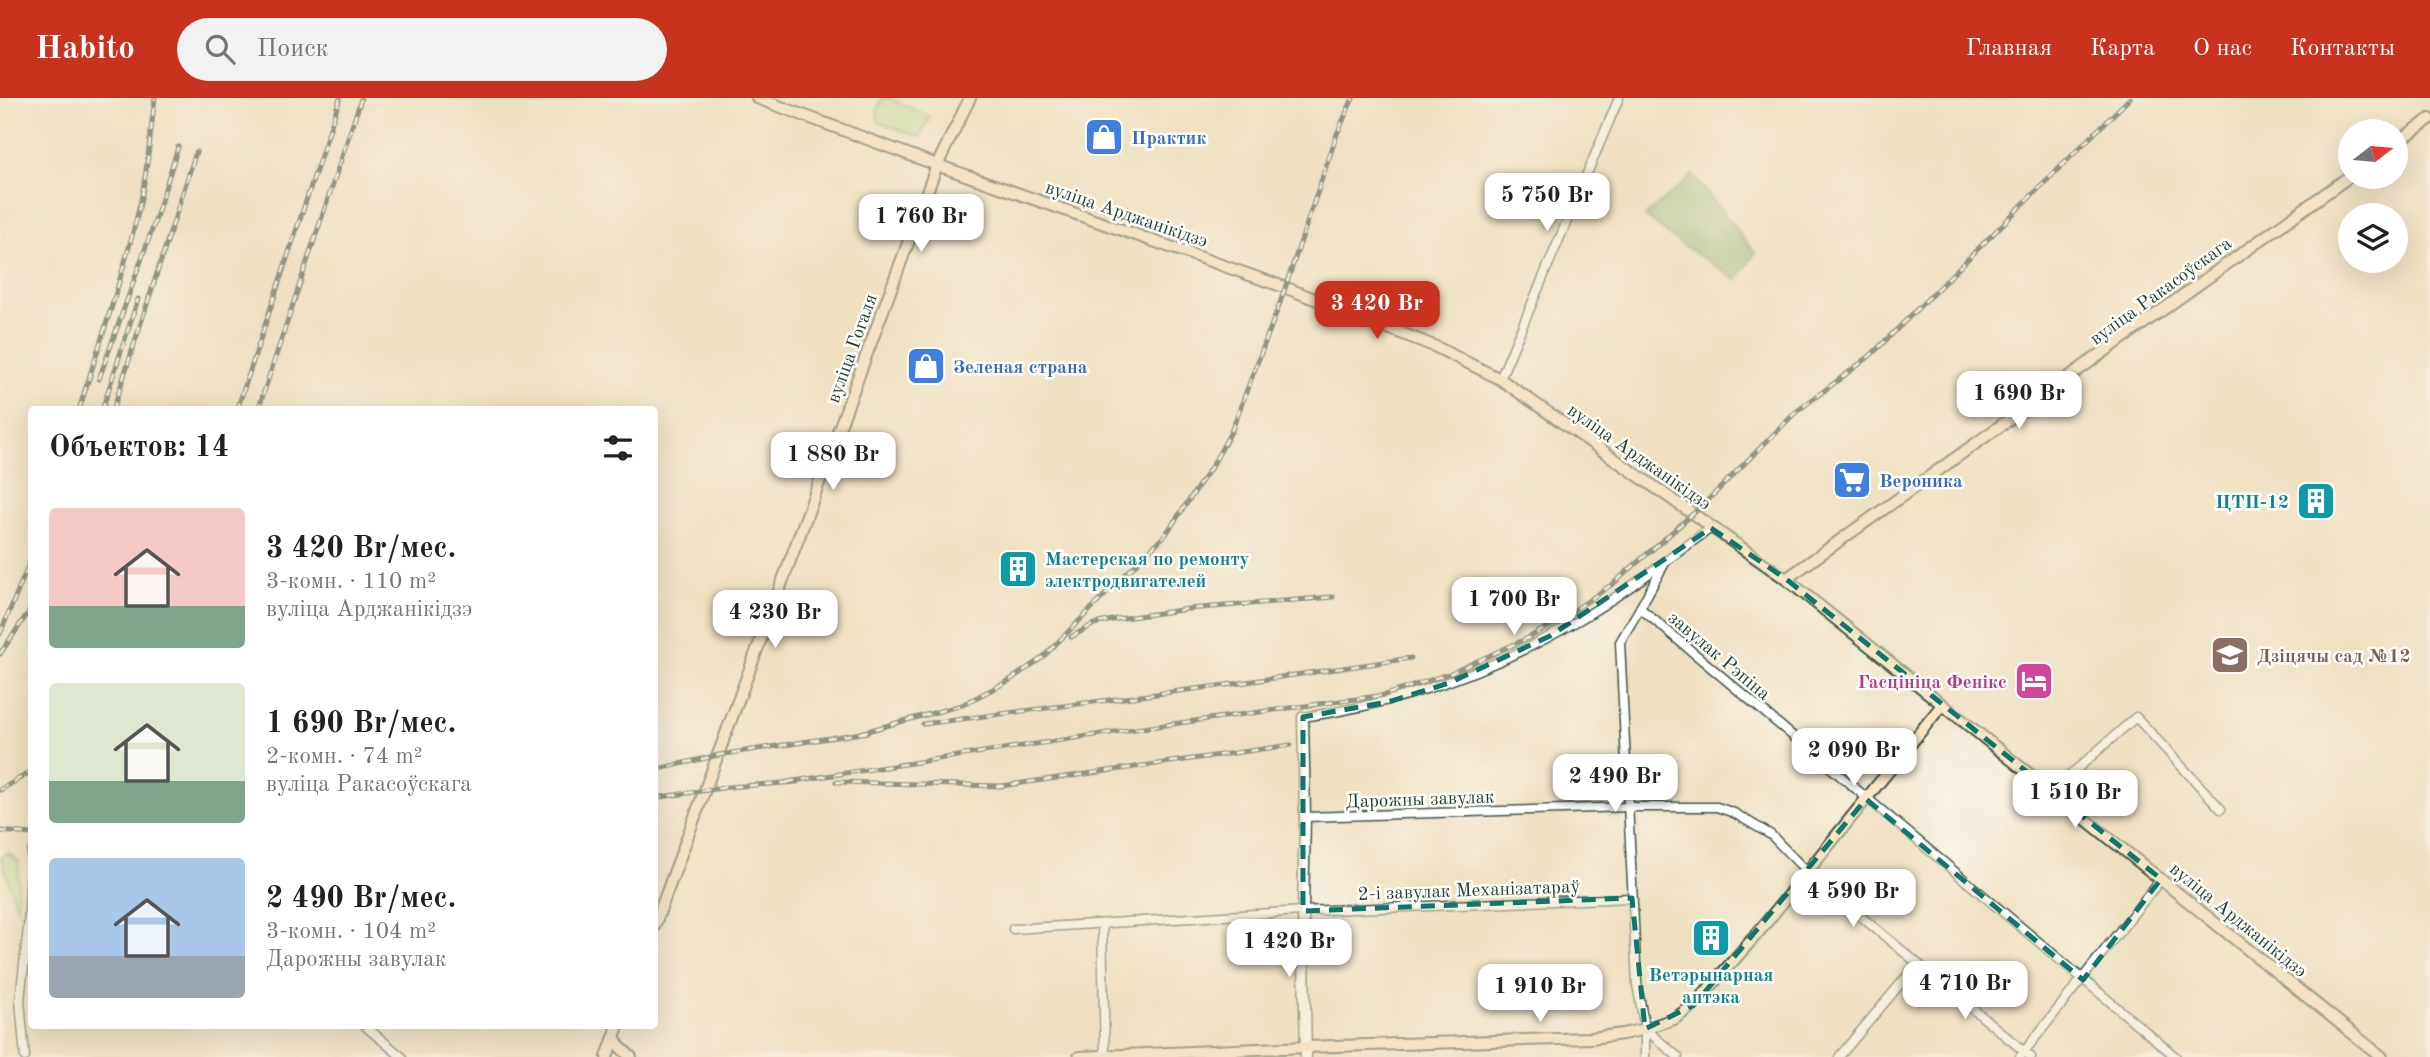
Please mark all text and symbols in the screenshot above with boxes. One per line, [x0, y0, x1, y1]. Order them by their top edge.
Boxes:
search box [177, 18, 667, 81]
icon: search [201, 30, 239, 68]
text: Habito [35, 33, 135, 66]
text: Поиск [257, 36, 329, 62]
text: Главная [1966, 37, 2052, 61]
text: Карта [2090, 37, 2155, 61]
text: О нас [2193, 37, 2252, 61]
text: Контакты [2290, 37, 2395, 61]
shop icon: Практик [1083, 116, 1125, 158]
north arrow [2338, 119, 2408, 189]
map controls [2338, 119, 2408, 273]
place label: Практик [1131, 130, 1206, 149]
pin: 5 750 Br [1475, 174, 1619, 233]
street label: вуліца Арджанікідзэ [1043, 179, 1210, 252]
text: 5 750 Br [1501, 184, 1593, 207]
pin: 1 760 Br [849, 194, 993, 254]
button: layers [2338, 203, 2408, 273]
text: 1 760 Br [875, 205, 967, 228]
street label: вуліца Ракасоўскага [2087, 234, 2236, 350]
pin: 3 420 Br [1305, 282, 1449, 341]
street label: вуліца Гогаля [825, 292, 882, 406]
text: 3 420 Br [1331, 292, 1423, 315]
shop icon: Зеленая страна [905, 345, 947, 387]
place label: Зеленая страна [953, 359, 1088, 378]
pin: 1 690 Br [1947, 372, 2091, 431]
text: 1 690 Br [1973, 382, 2065, 405]
street label: вуліца Арджанікідзэ [1563, 401, 1714, 515]
icon: filters [599, 429, 637, 467]
pin: 1 880 Br [761, 432, 905, 492]
text: Объектов: 14 [49, 433, 229, 463]
text: 1 880 Br [787, 443, 879, 466]
supermarket icon: Вероника [1831, 459, 1873, 501]
place label: Вероника [1879, 473, 1963, 492]
building icon: ЦТП-12 [2295, 480, 2337, 522]
place label: ЦТП-12 [2215, 494, 2289, 513]
text: 3 420 Br/мес. [266, 534, 456, 564]
icon: home [105, 536, 189, 620]
building icon: Мастерская по ремонту электродвигателей [997, 548, 1039, 590]
place label: Мастерская по ремонту электродвигателей [1045, 551, 1250, 592]
text: 3-комн. · 110 m² [266, 570, 436, 593]
pin: 1 700 Br [1442, 578, 1586, 637]
text: 1 700 Br [1468, 588, 1560, 611]
pin: 4 230 Br [703, 590, 847, 650]
text: вуліца Арджанікідзэ [266, 598, 472, 621]
text: 4 230 Br [729, 601, 821, 624]
street label: завулак Рэпіна [1664, 609, 1773, 705]
school or university icon: Дзіцячы сад №12 [2209, 634, 2251, 676]
place label: Дзіцячы сад №12 [2257, 648, 2410, 667]
hotel icon: Гасцініца Фенікс [2013, 660, 2055, 702]
place label: Гасцініца Фенікс [1858, 674, 2007, 693]
text: 1 690 Br/мес. [266, 709, 456, 739]
icon: home [105, 711, 189, 795]
pin: 2 090 Br [1782, 728, 1926, 788]
text: 2 090 Br [1808, 739, 1900, 762]
text: 2-комн. · 74 m² [266, 745, 423, 768]
pin: 2 490 Br [1543, 754, 1687, 814]
text: 2 490 Br [1569, 765, 1661, 788]
pin: 1 510 Br [2003, 770, 2147, 830]
text: вуліца Ракасоўскага [266, 773, 472, 796]
text: 1 510 Br [2029, 781, 2121, 804]
street label: Дарожны завулак [1345, 788, 1495, 813]
street label: вуліца Арджанікідзэ [2165, 860, 2310, 982]
pin: 4 590 Br [1781, 870, 1925, 929]
street label: 2-і завулак Механізатараў [1357, 878, 1581, 905]
text: 4 590 Br [1807, 880, 1899, 903]
text: 2 490 Br/мес. [266, 884, 456, 914]
icon: home [105, 886, 189, 970]
building icon: Ветэрынарная аптэка [1690, 917, 1732, 959]
text: 3-комн. · 104 m² [266, 920, 436, 943]
pin: 1 420 Br [1217, 920, 1361, 979]
text: 1 420 Br [1243, 930, 1335, 953]
text: Дарожны завулак [266, 948, 446, 971]
pin: 4 710 Br [1893, 962, 2037, 1021]
pin: 1 910 Br [1468, 964, 1612, 1024]
place label: Ветэрынарная аптэка [1649, 967, 1773, 1008]
text: 4 710 Br [1919, 972, 2011, 995]
text: 1 910 Br [1494, 975, 1586, 998]

